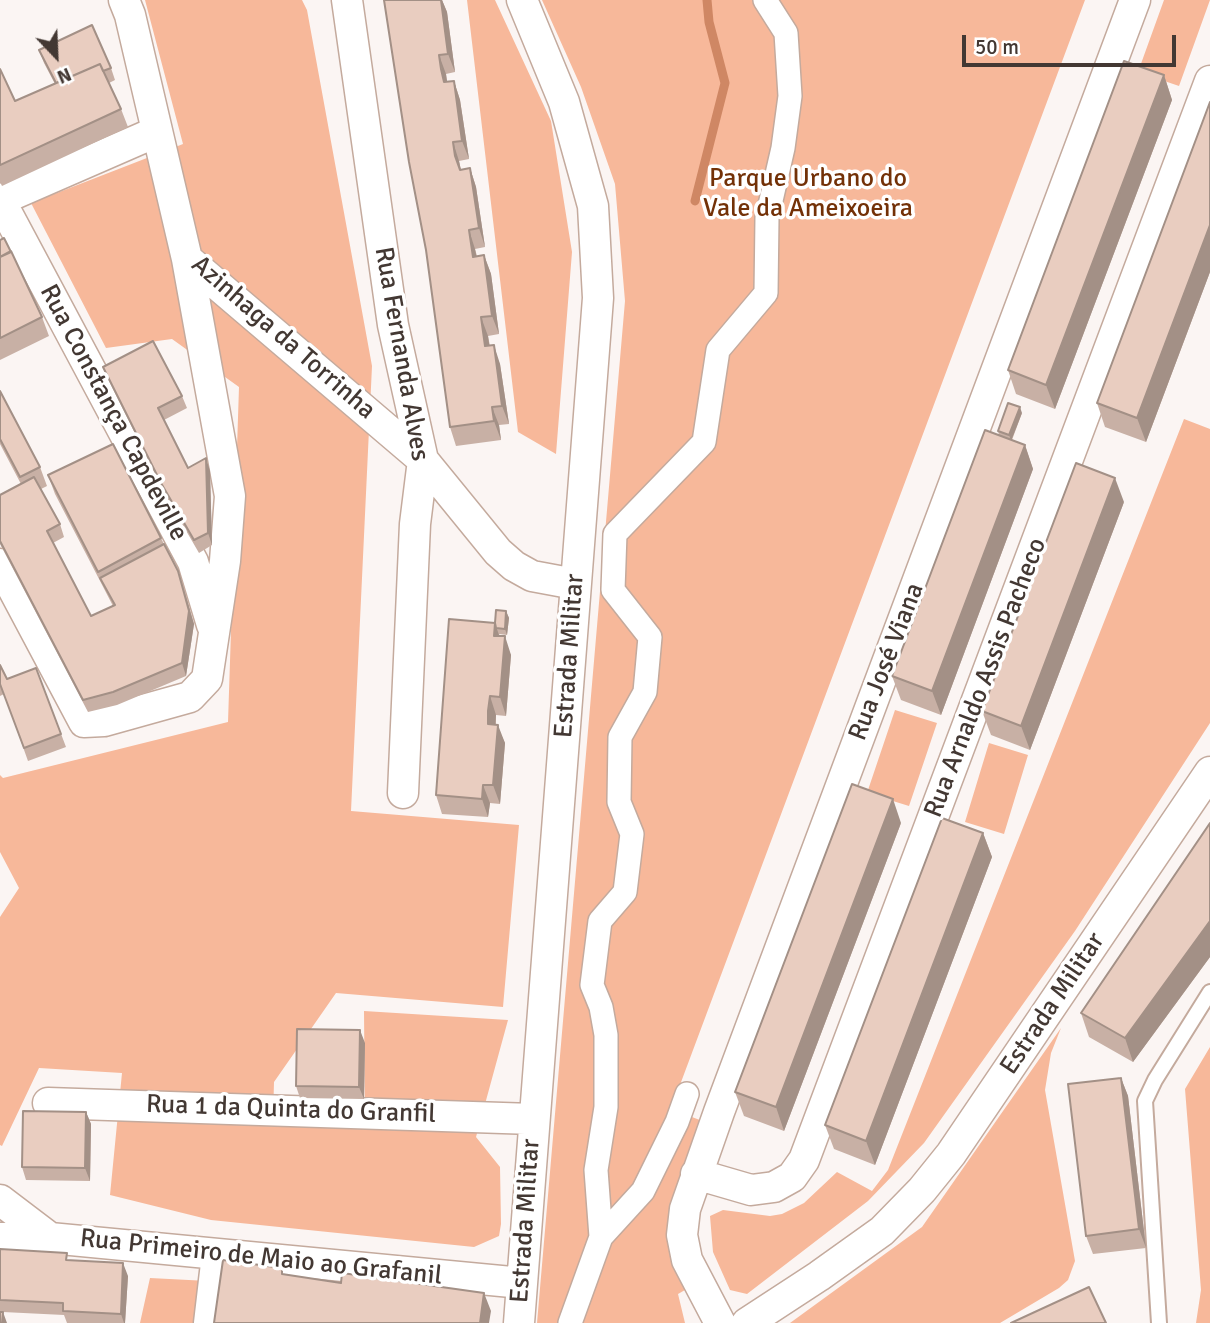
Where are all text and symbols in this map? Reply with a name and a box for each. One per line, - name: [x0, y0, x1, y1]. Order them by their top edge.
- north arrow: [21, 21, 91, 91]
- scale bar: [965, 21, 1178, 65]
- text: 50 m: [975, 34, 1019, 60]
- text: N: [53, 62, 75, 89]
- park label: Parque Urbano do Vale da Ameixoeira: [703, 163, 913, 224]
- street label: Rua Fernanda Alves: [367, 245, 435, 463]
- street label: Azinhaga da Torrinha: [185, 250, 381, 426]
- street label: Rua Constança Capdeville: [32, 280, 194, 546]
- street label: Rua Arnaldo Assis Pacheco: [918, 534, 1054, 822]
- street label: Estrada Militar: [549, 573, 591, 739]
- street label: Rua José Viana: [843, 579, 931, 745]
- street label: Estrada Militar: [994, 927, 1112, 1081]
- street label: Rua 1 da Quinta do Granfil: [145, 1089, 437, 1131]
- street label: Estrada Militar: [505, 1138, 547, 1304]
- street label: Rua Primeiro de Maio ao Grafanil: [78, 1223, 444, 1293]

